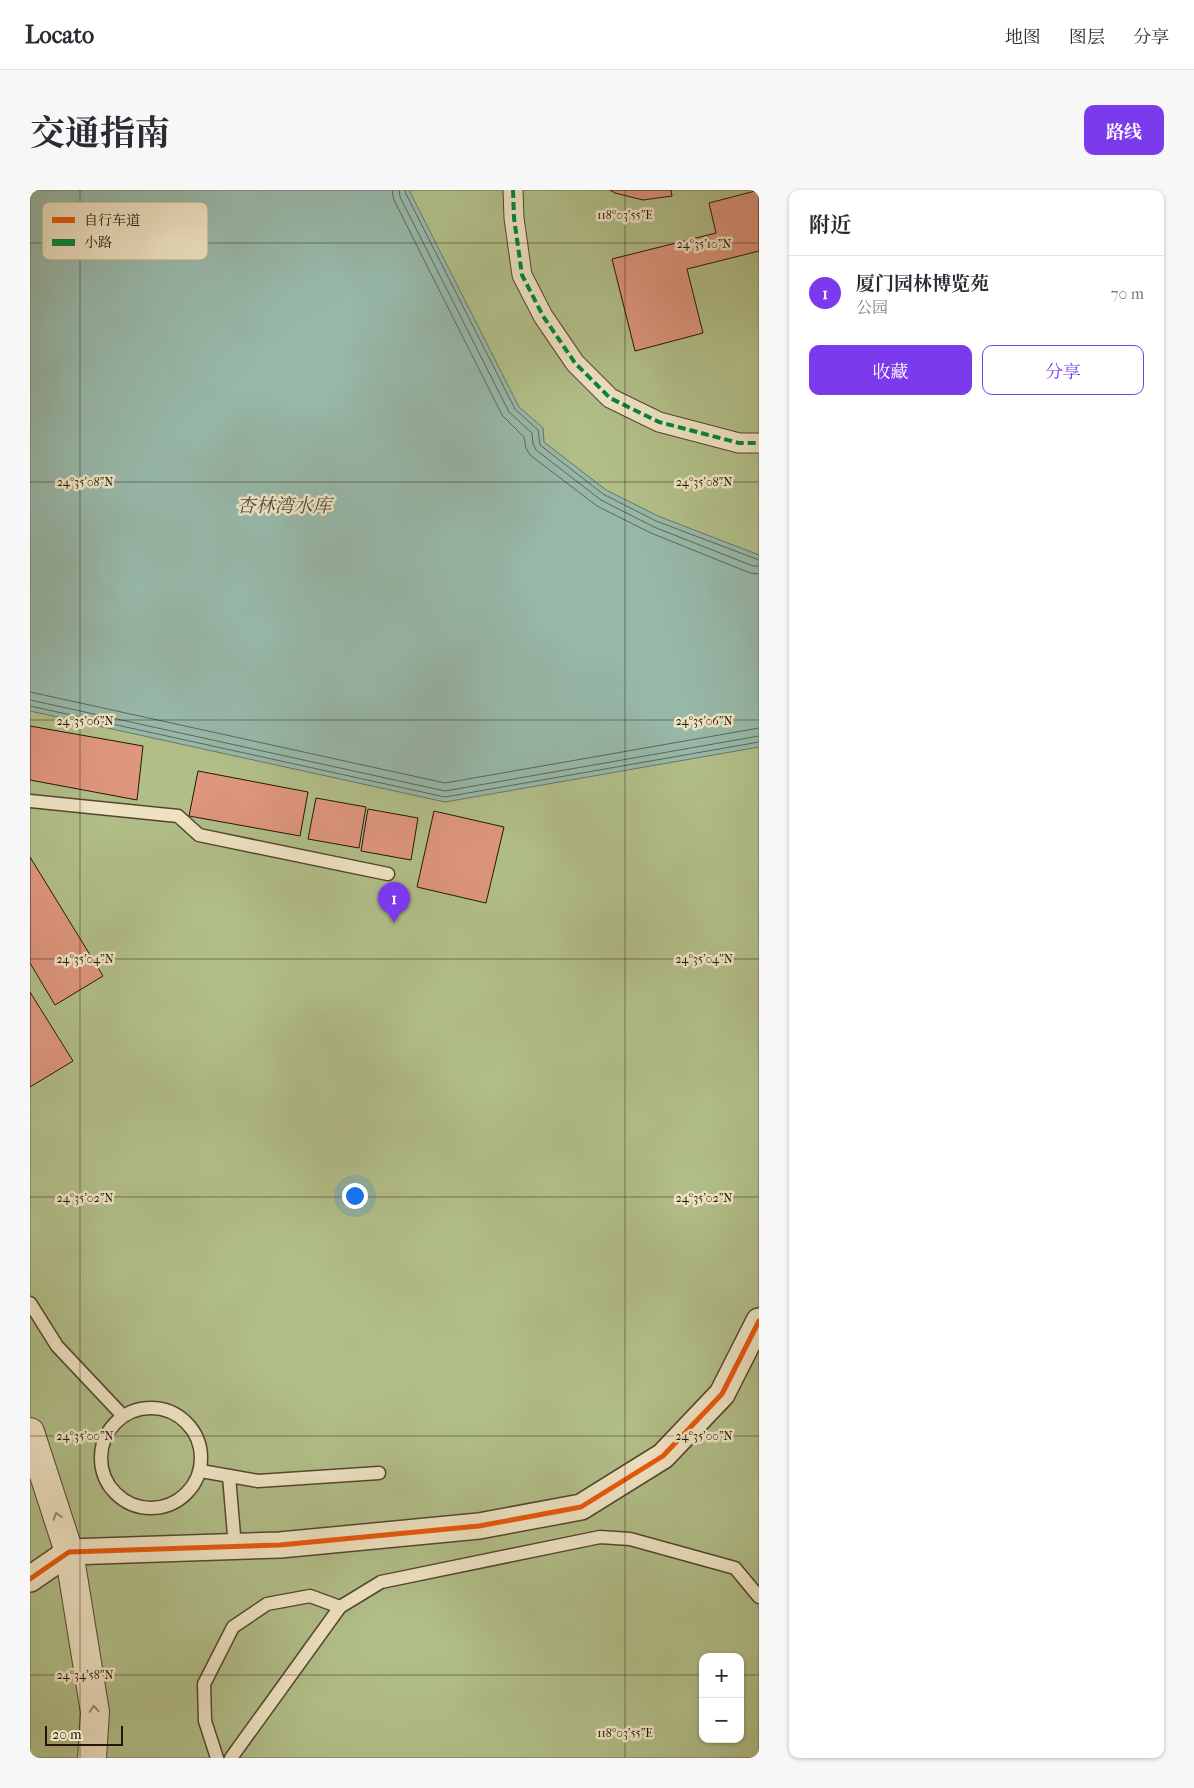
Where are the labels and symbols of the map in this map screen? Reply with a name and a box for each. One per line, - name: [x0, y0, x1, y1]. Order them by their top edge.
- legend: [42, 202, 208, 260]
- text: 118°03'55"E: [597, 208, 653, 222]
- text: 自行车道: [84, 212, 140, 229]
- text: 小路: [84, 234, 112, 251]
- text: 24°35'10"N: [677, 237, 731, 251]
- text: 24°35'08"N: [57, 475, 113, 489]
- text: 24°35'08"N: [676, 475, 732, 489]
- water label: 杏林湾水库: [236, 495, 334, 517]
- text: 24°35'06"N: [56, 714, 114, 728]
- text: 24°35'06"N: [675, 714, 733, 728]
- pin: 1: [378, 882, 410, 923]
- text: 24°35'04"N: [56, 952, 114, 966]
- text: 24°35'04"N: [675, 952, 733, 966]
- your location: [342, 1183, 368, 1209]
- text: 24°35'02"N: [57, 1191, 113, 1205]
- text: 24°35'02"N: [676, 1191, 732, 1205]
- text: 24°35'00"N: [56, 1429, 114, 1443]
- text: 24°35'00"N: [675, 1429, 733, 1443]
- one-way arrow: [53, 1512, 63, 1521]
- text: 24°34'58"N: [56, 1668, 114, 1682]
- one-way arrow: [89, 1705, 100, 1713]
- scale bar: [45, 1723, 122, 1746]
- text: 118°03'55"E: [597, 1726, 653, 1740]

